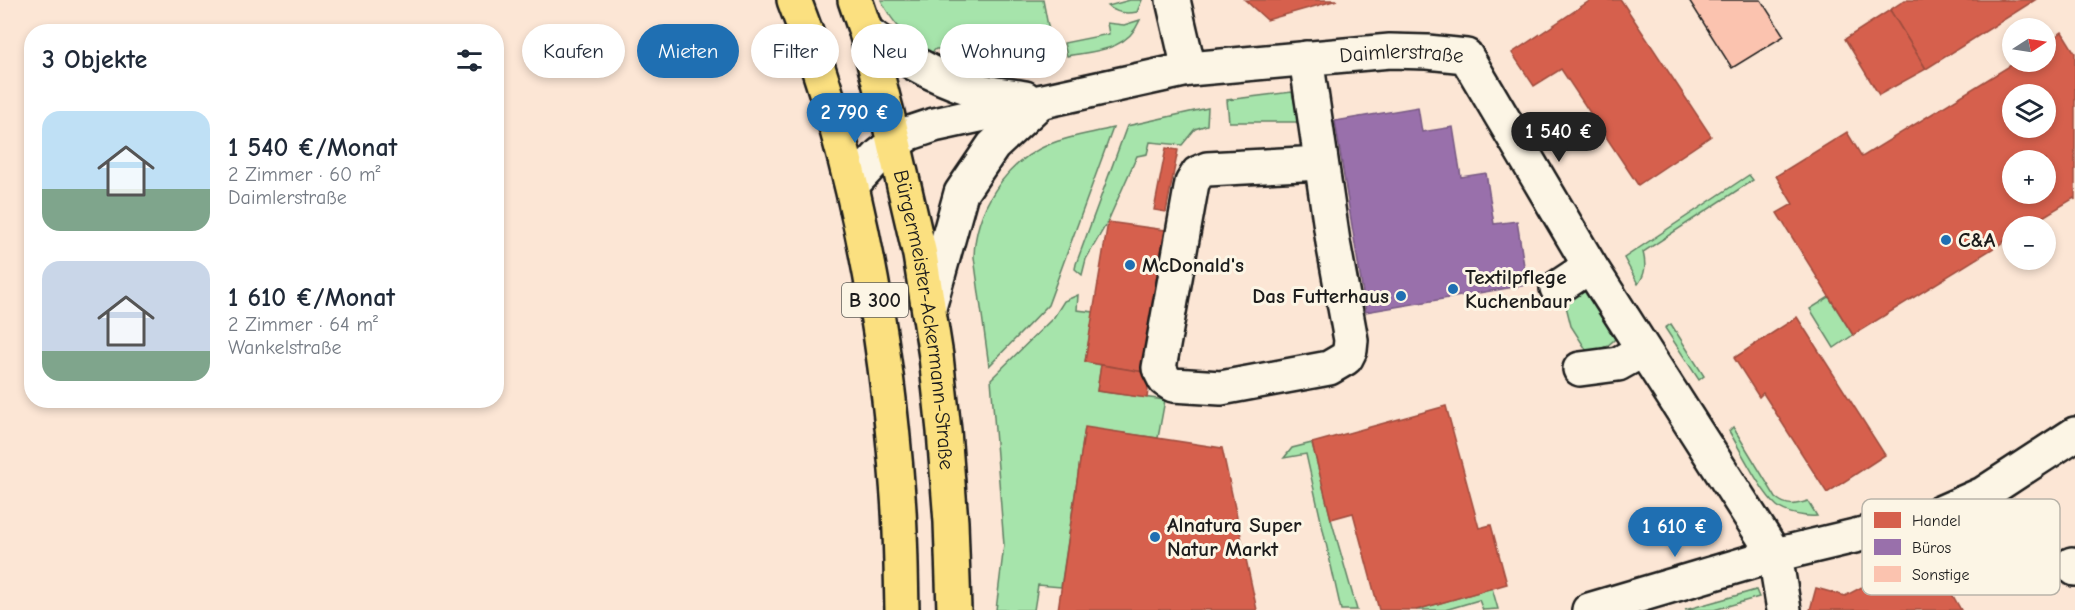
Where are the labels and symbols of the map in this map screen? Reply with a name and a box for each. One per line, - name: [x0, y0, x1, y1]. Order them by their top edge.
- north arrow: [2002, 18, 2056, 72]
- street label: Daimlerstraße: [1338, 39, 1465, 68]
- pin: 2 790 €: [800, 93, 910, 144]
- pin: 1 540 €: [1504, 112, 1614, 163]
- street label: Bürgermeister-Ackermann-Straße: [889, 167, 959, 471]
- place label: C&A: [1958, 228, 1996, 252]
- marker: C&A: [1939, 233, 1953, 247]
- place label: McDonald's: [1142, 253, 1244, 277]
- marker: McDonald's: [1123, 258, 1137, 272]
- place label: Textilpflege Kuchenbaur: [1465, 265, 1572, 313]
- marker: Textilpflege Kuchenbaur: [1446, 282, 1460, 296]
- road number: B 300: [842, 283, 908, 317]
- place label: Das Futterhaus: [1252, 284, 1389, 308]
- marker: Das Futterhaus: [1394, 289, 1408, 303]
- legend: [1862, 499, 2060, 595]
- pin: 1 610 €: [1620, 507, 1730, 558]
- text: Handel: [1912, 512, 1961, 530]
- place label: Alnatura Super Natur Markt: [1167, 513, 1302, 561]
- marker: Alnatura Super Natur Markt: [1148, 530, 1162, 544]
- text: Büros: [1912, 539, 1952, 557]
- text: Sonstige: [1912, 566, 1970, 584]

